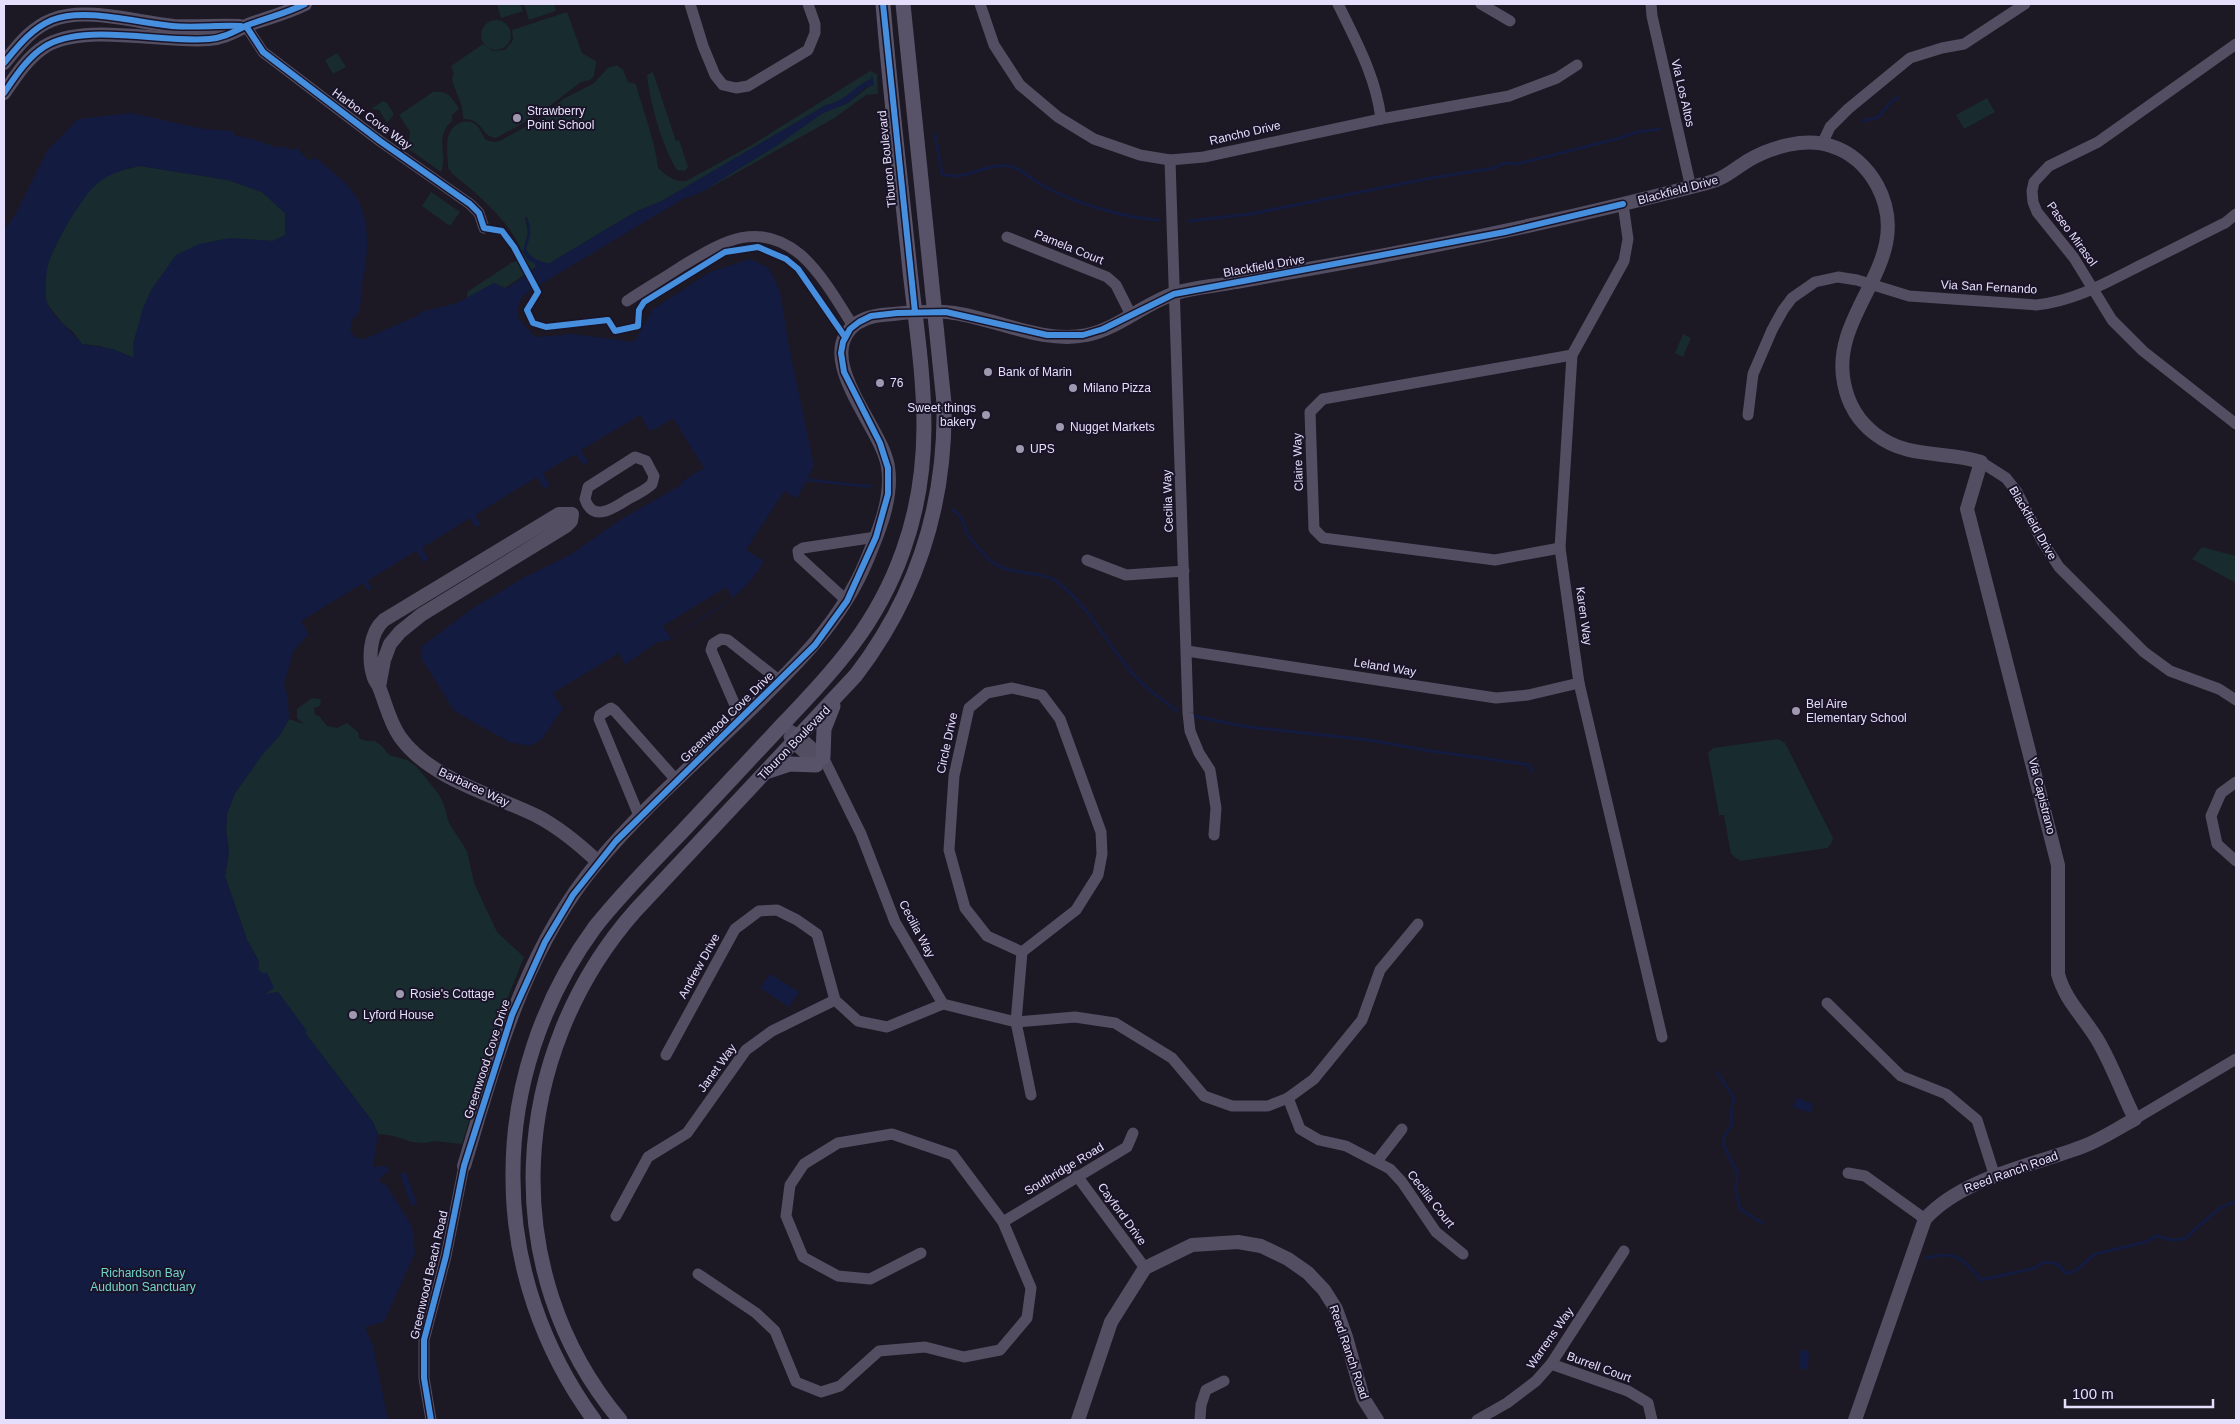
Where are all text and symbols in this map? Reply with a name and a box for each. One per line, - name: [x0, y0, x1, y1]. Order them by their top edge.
- street label: Via Los Altos: [1668, 58, 1698, 128]
- street label: Harbor Cove Way: [329, 85, 415, 153]
- place label: Strawberry Point School: [527, 104, 594, 132]
- street label: Tiburon Boulevard: [875, 110, 899, 208]
- marker: Strawberry Point School: [511, 112, 523, 124]
- street label: Rancho Drive: [1208, 118, 1282, 148]
- street label: Blackfield Drive: [1636, 172, 1720, 207]
- street label: Paseo Mirasol: [2044, 199, 2100, 269]
- street label: Pamela Court: [1032, 227, 1106, 267]
- street label: Blackfield Drive: [1222, 252, 1306, 280]
- street label: Via San Fernando: [1940, 277, 2038, 297]
- place label: Bank of Marin: [998, 365, 1072, 379]
- marker: Bank of Marin: [982, 366, 994, 378]
- place label: 76: [890, 376, 904, 390]
- marker: 76: [874, 377, 886, 389]
- place label: Milano Pizza: [1083, 381, 1151, 395]
- marker: Milano Pizza: [1067, 382, 1079, 394]
- place label: Sweet things bakery: [907, 401, 976, 429]
- marker: Sweet things bakery: [980, 409, 992, 421]
- place label: Nugget Markets: [1070, 420, 1155, 434]
- marker: Nugget Markets: [1054, 421, 1066, 433]
- street label: Claire Way: [1290, 433, 1306, 491]
- place label: UPS: [1030, 442, 1055, 456]
- marker: UPS: [1014, 443, 1026, 455]
- street label: Cecilia Way: [1160, 469, 1176, 533]
- street label: Blackfield Drive: [2006, 484, 2060, 563]
- street label: Karen Way: [1573, 586, 1595, 646]
- street label: Leland Way: [1353, 655, 1417, 679]
- street label: Greenwood Cove Drive: [677, 668, 777, 765]
- place label: Bel Aire Elementary School: [1806, 697, 1907, 725]
- street label: Tiburon Boulevard: [755, 703, 833, 783]
- marker: Bel Aire Elementary School: [1790, 705, 1802, 717]
- street label: Circle Drive: [934, 711, 960, 775]
- street label: Via Capistrano: [2026, 756, 2058, 836]
- street label: Barbaree Way: [436, 765, 512, 809]
- street label: Cecilia Way: [896, 898, 938, 960]
- street label: Andrew Drive: [675, 931, 723, 1001]
- place label: Rosie's Cottage: [410, 987, 495, 1001]
- marker: Rosie's Cottage: [394, 988, 406, 1000]
- street label: Greenwood Cove Drive: [461, 997, 513, 1120]
- place label: Lyford House: [363, 1008, 434, 1022]
- marker: Lyford House: [347, 1009, 359, 1021]
- street label: Janet Way: [695, 1041, 739, 1095]
- street label: Southridge Road: [1022, 1140, 1106, 1198]
- street label: Reed Ranch Road: [1962, 1149, 2060, 1195]
- street label: Cecilia Court: [1404, 1168, 1458, 1231]
- street label: Cayford Drive: [1095, 1180, 1149, 1248]
- street label: Greenwood Beach Road: [407, 1209, 451, 1341]
- park label: Richardson Bay Audubon Sanctuary: [90, 1266, 196, 1294]
- street label: Reed Ranch Road: [1326, 1303, 1372, 1401]
- street label: Warrens Way: [1524, 1305, 1576, 1371]
- street label: Burrell Court: [1565, 1349, 1634, 1385]
- scale bar: [2065, 1376, 2212, 1408]
- text: 100 m: [2072, 1385, 2114, 1402]

